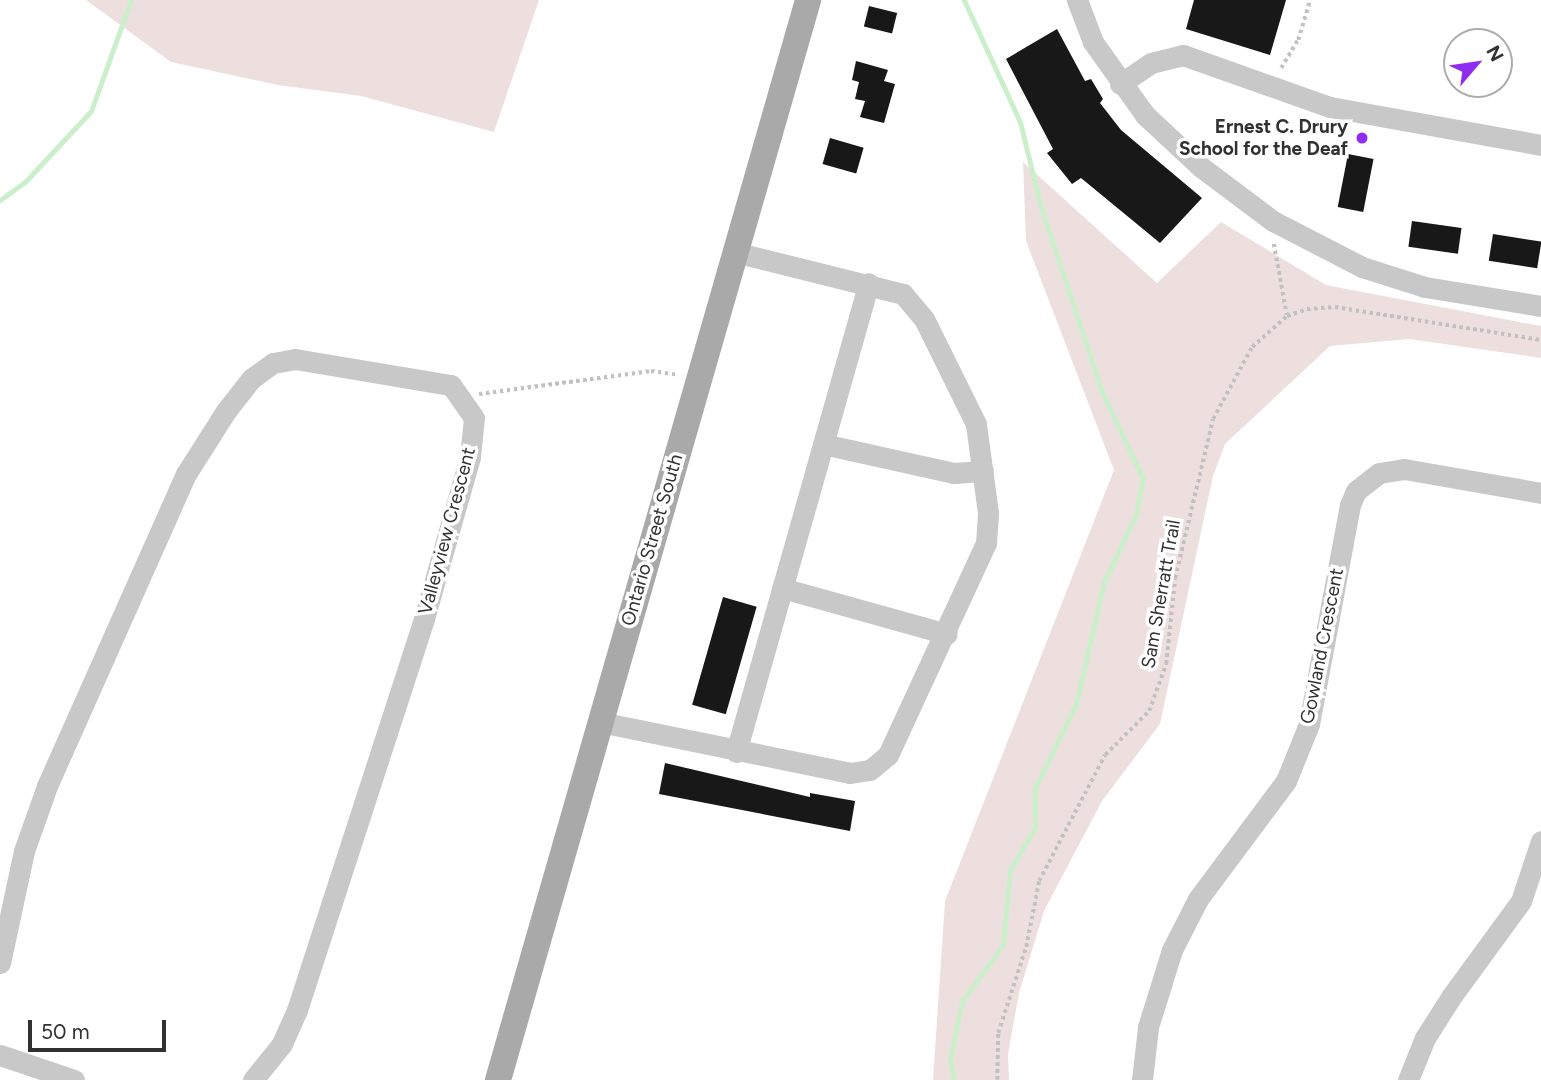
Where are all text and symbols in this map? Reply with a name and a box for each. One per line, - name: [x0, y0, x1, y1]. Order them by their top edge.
- north arrow: [1443, 28, 1513, 98]
- text: N: [1481, 42, 1509, 66]
- place label: Ernest C. Drury School for the Deaf: [1179, 116, 1348, 160]
- marker: Ernest C. Drury School for the Deaf: [1354, 130, 1370, 146]
- street label: Valleyview Crescent: [414, 445, 480, 617]
- street label: Ontario Street South: [617, 451, 687, 629]
- street label: Sam Sherratt Trail: [1137, 518, 1185, 670]
- street label: Gowland Crescent: [1296, 566, 1348, 726]
- scale bar: [32, 1006, 170, 1050]
- text: 50 m: [41, 1019, 90, 1044]

